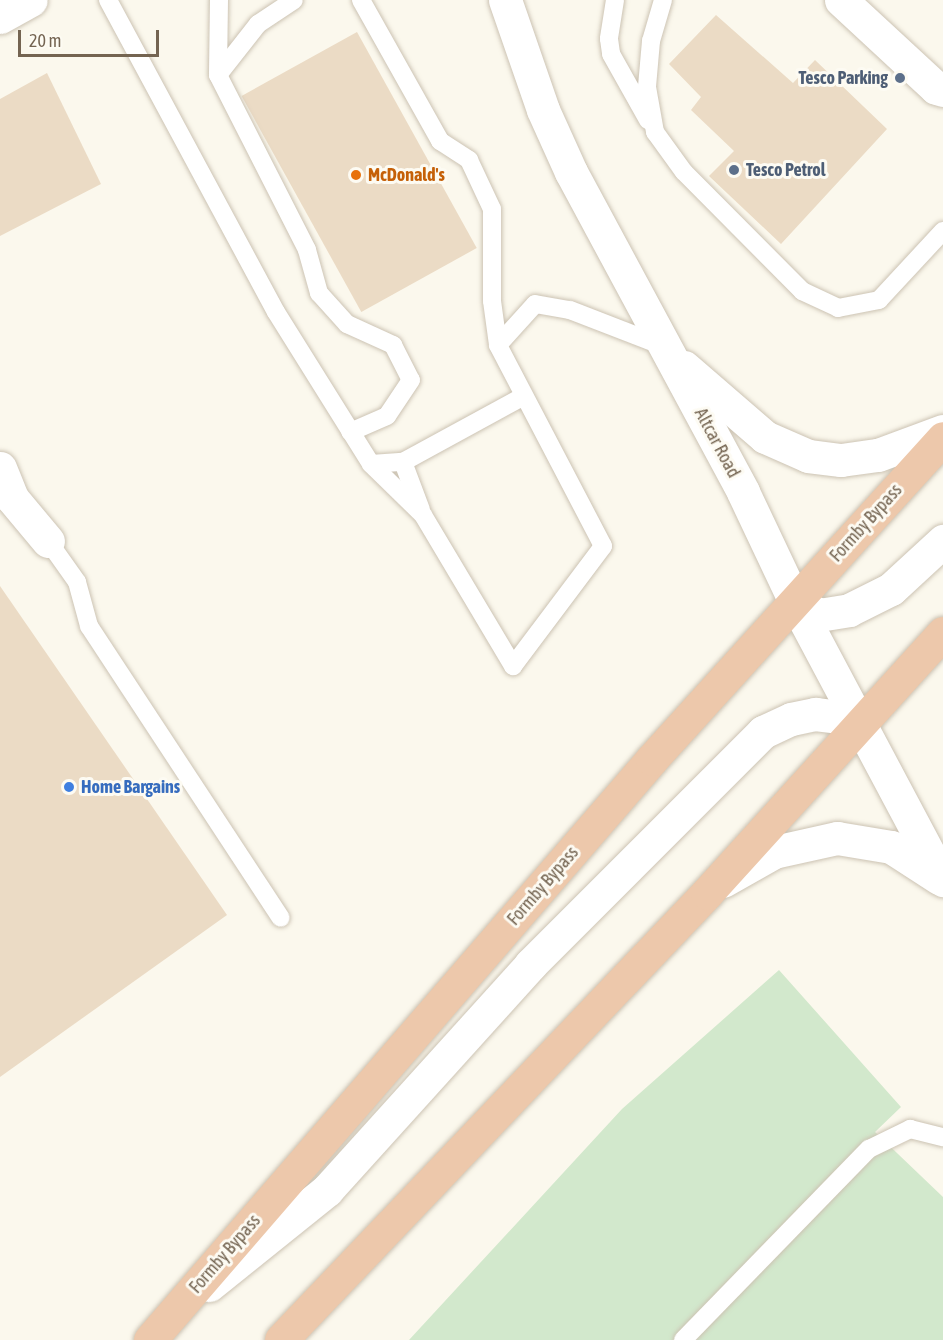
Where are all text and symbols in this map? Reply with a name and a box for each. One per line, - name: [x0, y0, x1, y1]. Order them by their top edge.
- scale bar: [21, 18, 162, 56]
- text: 20 m: [29, 30, 61, 51]
- place label: Tesco Parking: [798, 67, 888, 89]
- marker: Tesco Parking: [893, 71, 907, 85]
- place label: Tesco Petrol: [746, 159, 825, 181]
- marker: Tesco Petrol: [727, 163, 741, 177]
- place label: McDonald's: [368, 164, 445, 186]
- marker: McDonald's: [349, 168, 363, 182]
- street label: Altcar Road: [690, 404, 744, 482]
- street label: Formby Bypass: [825, 480, 907, 566]
- place label: Home Bargains: [81, 776, 180, 798]
- marker: Home Bargains: [62, 780, 76, 794]
- street label: Formby Bypass: [503, 842, 583, 930]
- street label: Formby Bypass: [185, 1210, 265, 1298]

